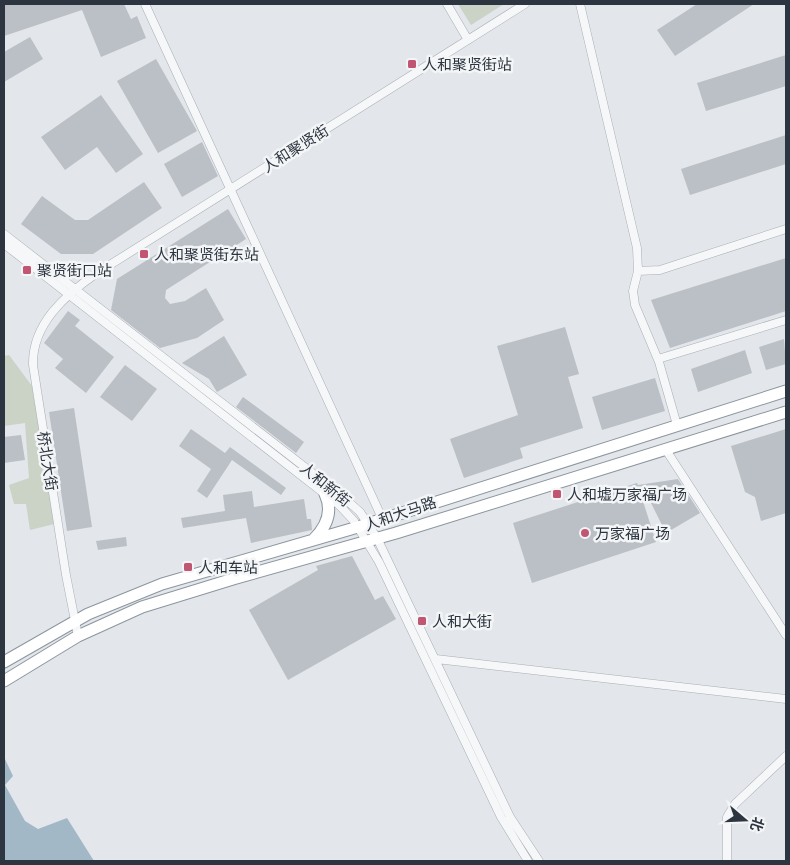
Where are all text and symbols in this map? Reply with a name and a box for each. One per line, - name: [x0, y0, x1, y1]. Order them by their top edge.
- place label: 人和聚贤街站: [422, 55, 512, 73]
- marker: 人和聚贤街站: [406, 58, 418, 70]
- street label: 人和聚贤街: [258, 120, 332, 176]
- place label: 人和聚贤街东站: [154, 245, 259, 263]
- marker: 人和聚贤街东站: [138, 248, 150, 260]
- place label: 聚贤街口站: [37, 261, 112, 279]
- marker: 聚贤街口站: [21, 264, 33, 276]
- street label: 桥北大街: [34, 430, 62, 492]
- street label: 人和新街: [297, 458, 355, 510]
- place label: 人和墟万家福广场: [567, 485, 687, 503]
- marker: 人和墟万家福广场: [551, 488, 563, 500]
- street label: 人和大马路: [362, 492, 438, 534]
- place label: 万家福广场: [595, 524, 670, 542]
- marker: 万家福广场: [579, 527, 591, 539]
- place label: 人和车站: [198, 558, 258, 576]
- marker: 人和车站: [182, 561, 194, 573]
- place label: 人和大街: [432, 612, 492, 630]
- marker: 人和大街: [416, 615, 428, 627]
- north arrow: [720, 795, 770, 845]
- text: 北: [747, 815, 768, 834]

